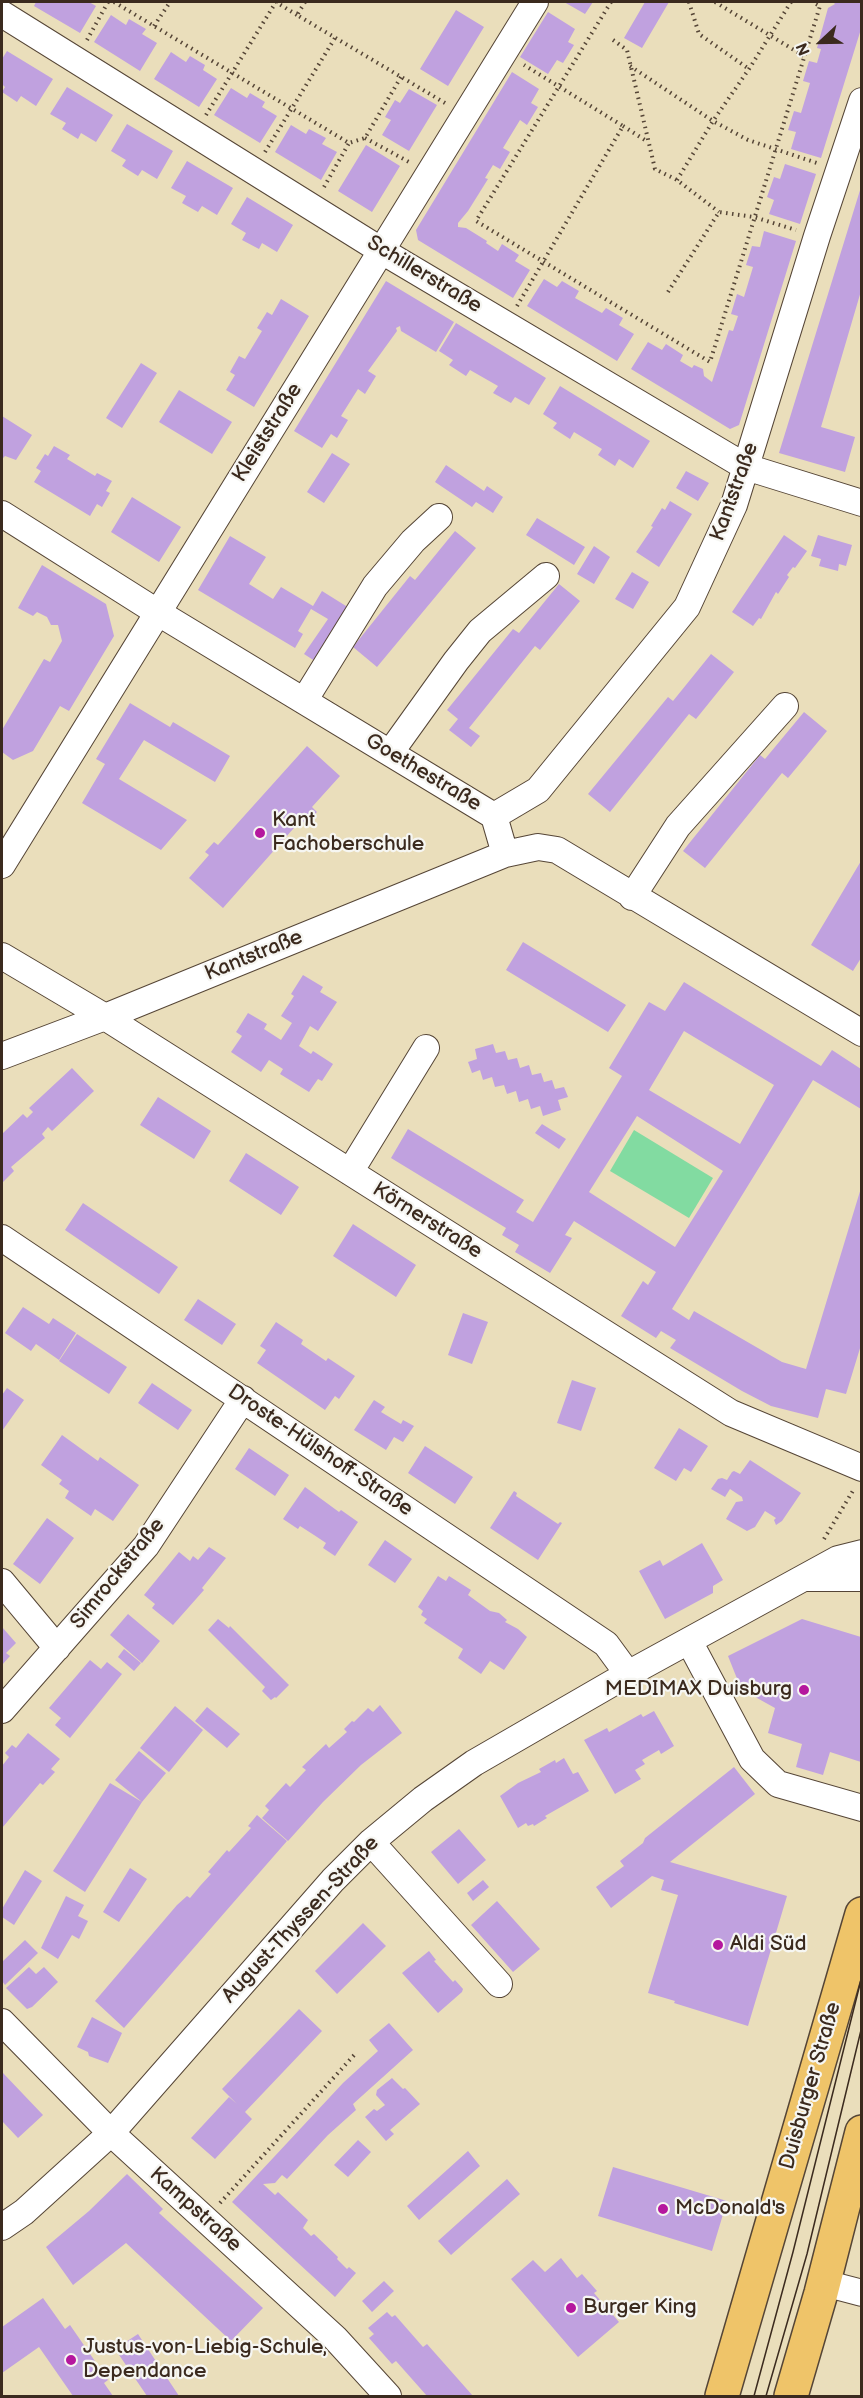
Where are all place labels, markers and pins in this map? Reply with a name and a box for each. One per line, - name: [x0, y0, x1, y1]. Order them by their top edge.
- place label: Kant Fachoberschule: [272, 808, 424, 858]
- marker: Kant Fachoberschule: [253, 826, 267, 840]
- place label: MEDIMAX Duisburg: [605, 1677, 792, 1703]
- marker: MEDIMAX Duisburg: [797, 1683, 811, 1697]
- place label: Aldi Süd: [730, 1932, 807, 1958]
- marker: Aldi Süd: [711, 1938, 725, 1952]
- place label: McDonald's: [675, 2196, 785, 2222]
- marker: McDonald's: [656, 2202, 670, 2216]
- place label: Burger King: [583, 2295, 697, 2321]
- marker: Burger King: [564, 2301, 578, 2315]
- place label: Justus-von-Liebig-Schule, Dependance: [83, 2335, 327, 2385]
- marker: Justus-von-Liebig-Schule, Dependance: [64, 2353, 78, 2367]

